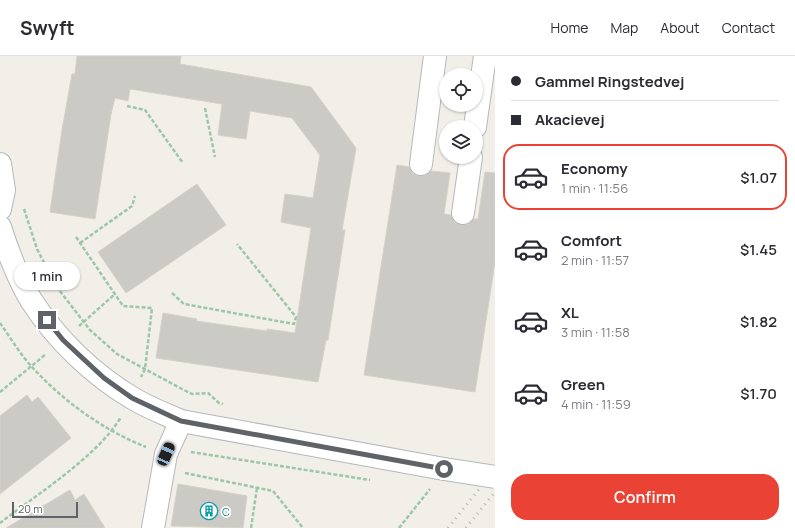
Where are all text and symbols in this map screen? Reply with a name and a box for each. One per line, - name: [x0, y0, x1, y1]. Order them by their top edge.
- text: Swyft: [20, 15, 74, 41]
- text: Home: [551, 18, 588, 37]
- text: Map: [610, 18, 638, 37]
- text: About: [660, 18, 700, 37]
- text: Contact: [722, 18, 775, 37]
- map controls: [439, 68, 483, 164]
- button: locate: [439, 68, 483, 112]
- text: Gammel Ringstedvej: [535, 71, 684, 92]
- text: Akacievej: [535, 109, 604, 130]
- button: layers: [439, 120, 483, 164]
- text: Economy: [561, 158, 628, 179]
- icon: car: [513, 159, 549, 195]
- text: $1.07: [740, 167, 777, 188]
- text: 1 min · 11:56: [561, 179, 628, 197]
- text: Comfort: [561, 230, 622, 251]
- icon: car: [513, 231, 549, 267]
- text: $1.45: [740, 239, 777, 260]
- text: 2 min · 11:57: [561, 251, 629, 269]
- callout: 1 min: [14, 262, 80, 290]
- text: 1 min: [32, 267, 63, 285]
- text: XL: [561, 302, 579, 323]
- icon: car: [513, 303, 549, 339]
- route end: [38, 311, 56, 329]
- text: $1.82: [740, 311, 777, 332]
- text: 3 min · 11:58: [561, 323, 630, 341]
- text: Green: [561, 374, 605, 395]
- icon: car: [513, 375, 549, 411]
- text: $1.70: [740, 383, 777, 404]
- text: 4 min · 11:59: [561, 395, 631, 413]
- car: [156, 441, 176, 467]
- route start: [435, 460, 453, 478]
- button: Confirm: [511, 474, 779, 520]
- scale bar: [12, 500, 78, 519]
- text: 20 m: [18, 501, 43, 516]
- building icon: C: [199, 501, 219, 521]
- place label: C: [222, 504, 230, 519]

